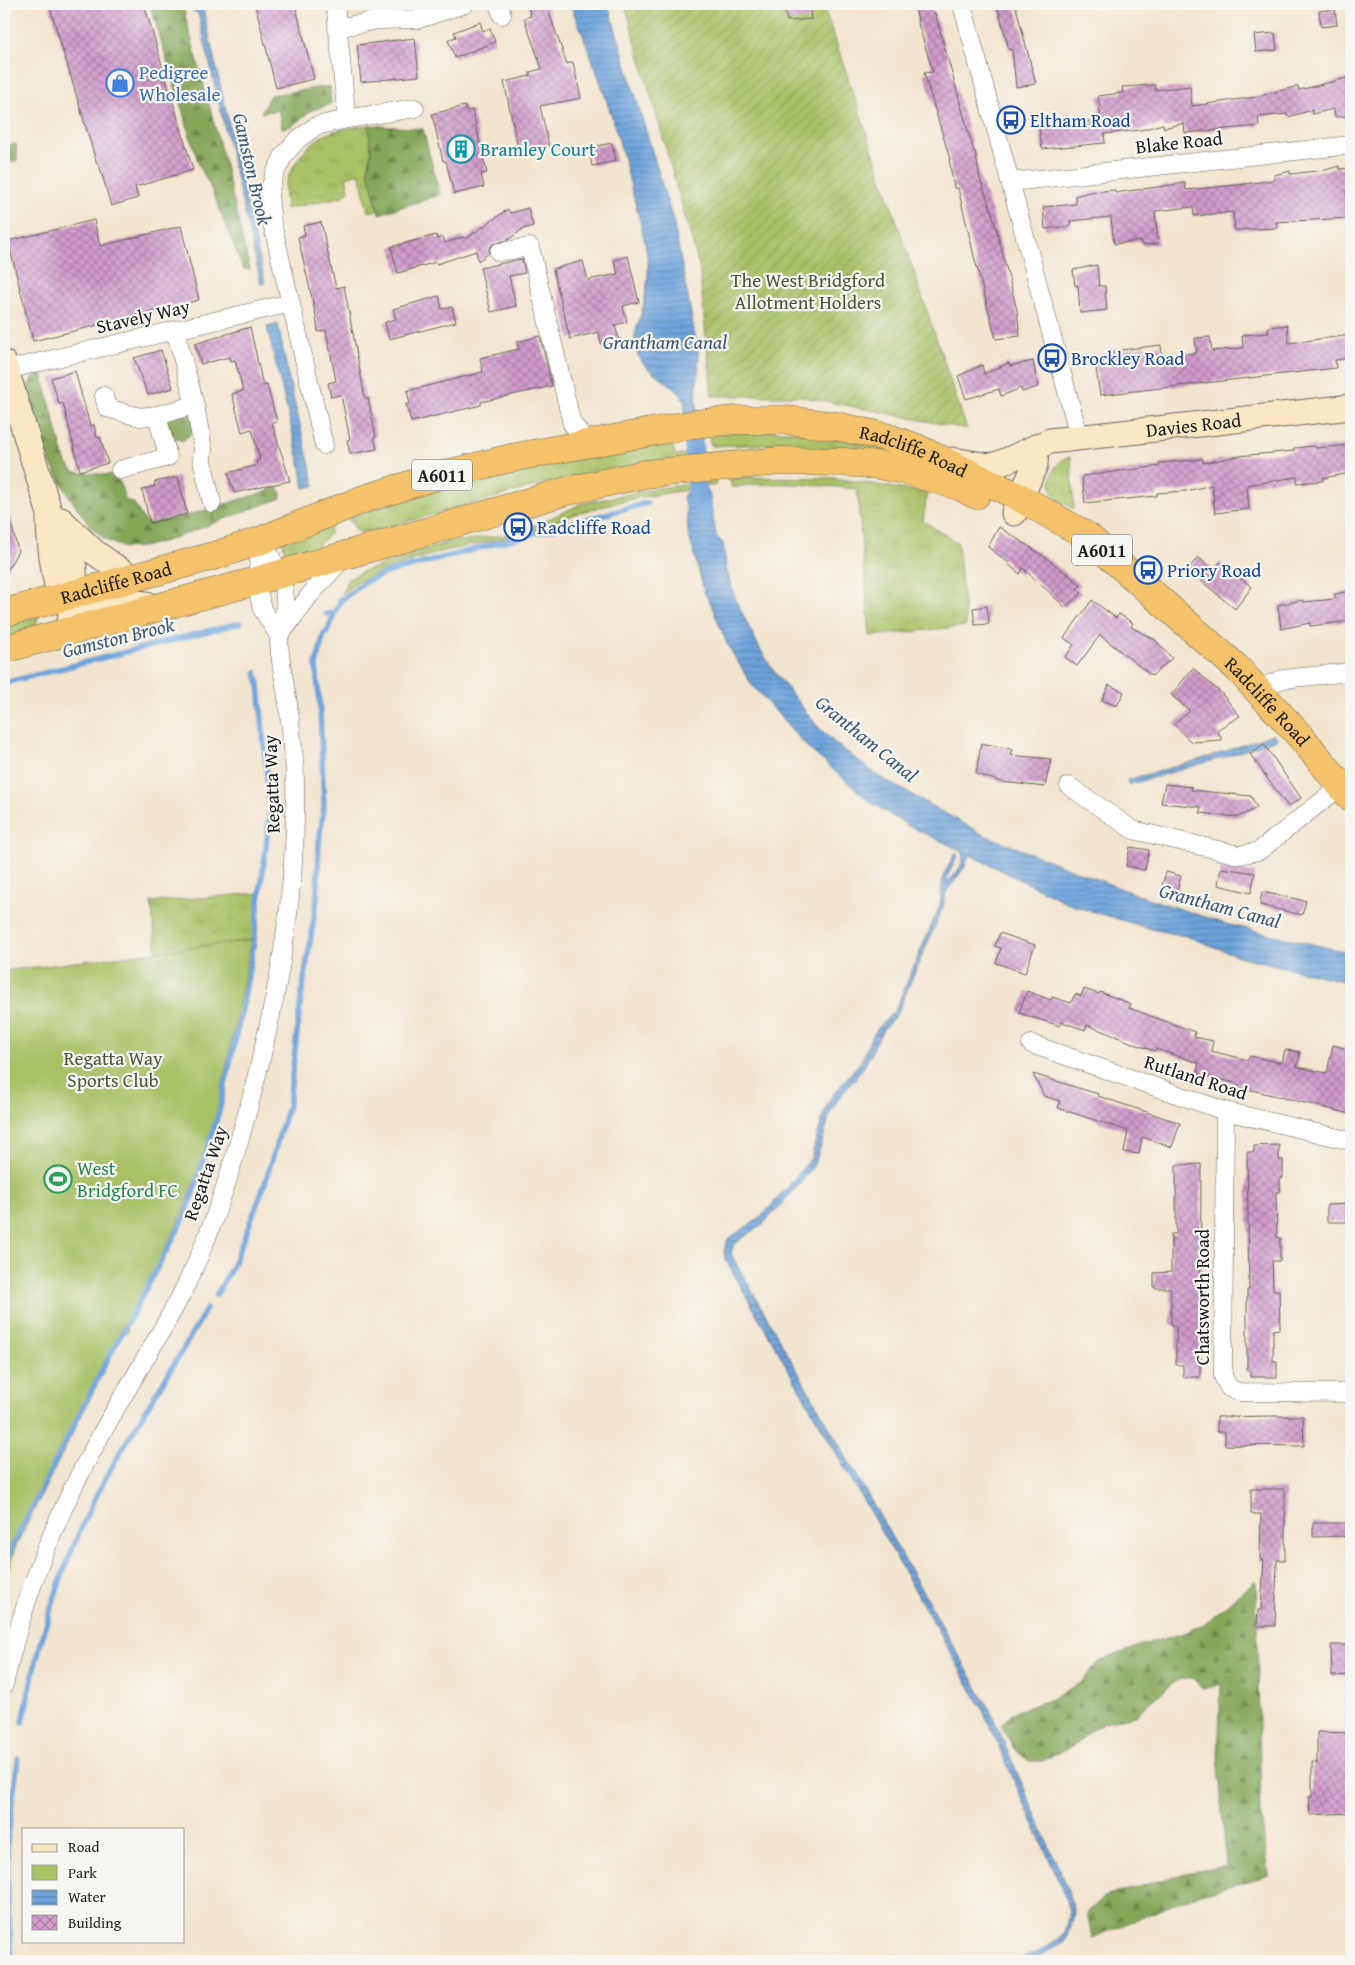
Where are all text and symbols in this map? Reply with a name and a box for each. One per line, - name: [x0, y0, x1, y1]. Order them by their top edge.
- place label: Pedigree Wholesale: [139, 58, 221, 108]
- shop icon: Pedigree Wholesale: [105, 68, 135, 98]
- bus stop icon: Eltham Road: [996, 105, 1026, 135]
- place label: Eltham Road: [1030, 106, 1132, 134]
- water label: Gamston Brook: [226, 110, 280, 229]
- street label: Blake Road: [1134, 123, 1225, 160]
- building icon: Bramley Court: [446, 134, 476, 164]
- place label: Bramley Court: [480, 135, 596, 163]
- park label: The West Bridgford Allotment Holders: [731, 266, 886, 316]
- street label: Stavely Way: [93, 292, 193, 340]
- water label: Grantham Canal: [603, 327, 727, 356]
- bus stop icon: Brockley Road: [1037, 343, 1067, 373]
- place label: Brockley Road: [1071, 344, 1185, 372]
- street label: Davies Road: [1144, 405, 1243, 444]
- street label: Radcliffe Road: [857, 418, 973, 485]
- road number: A6011: [412, 460, 472, 490]
- bus stop icon: Radcliffe Road: [503, 512, 533, 542]
- place label: Radcliffe Road: [537, 513, 652, 541]
- road number: A6011: [1072, 534, 1132, 566]
- street label: Radcliffe Road: [57, 554, 175, 611]
- bus stop icon: Priory Road: [1133, 555, 1163, 585]
- place label: Priory Road: [1167, 556, 1262, 584]
- water label: Gamston Brook: [59, 609, 178, 665]
- street label: Radcliffe Road: [1219, 650, 1317, 753]
- water label: Grantham Canal: [810, 688, 925, 788]
- street label: Regatta Way: [255, 734, 287, 834]
- water label: Grantham Canal: [1156, 875, 1284, 935]
- park label: Regatta Way Sports Club: [64, 1044, 163, 1094]
- street label: Rutland Road: [1141, 1047, 1252, 1107]
- street label: Regatta Way: [176, 1121, 234, 1224]
- place label: West Bridgford FC: [77, 1154, 178, 1204]
- sports icon: West Bridgford FC: [43, 1164, 73, 1194]
- street label: Chatsworth Road: [1188, 1228, 1216, 1365]
- legend: [22, 1828, 185, 1942]
- text: Road: [68, 1836, 99, 1857]
- text: Park: [68, 1862, 97, 1883]
- text: Water: [68, 1886, 106, 1907]
- text: Building: [68, 1912, 122, 1933]

